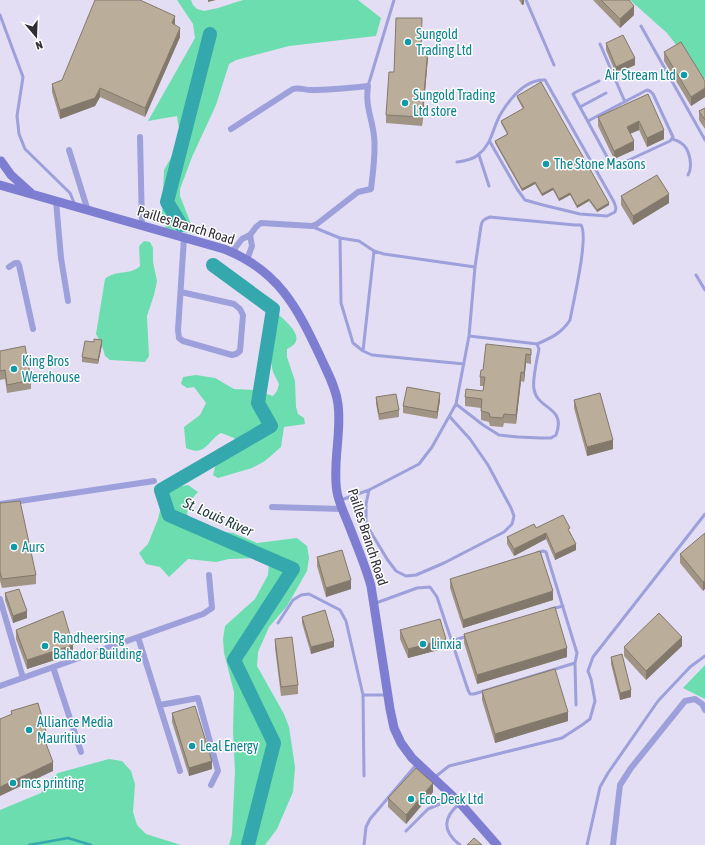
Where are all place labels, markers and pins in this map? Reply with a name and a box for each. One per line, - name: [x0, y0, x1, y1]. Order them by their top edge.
- place label: Sungold Trading Ltd: [416, 26, 472, 58]
- marker: Sungold Trading Ltd: [403, 37, 413, 47]
- place label: Air Stream Ltd: [605, 67, 676, 83]
- marker: Air Stream Ltd: [679, 70, 689, 80]
- place label: Sungold Trading Ltd store: [413, 87, 495, 119]
- marker: Sungold Trading Ltd store: [400, 98, 410, 108]
- place label: The Stone Masons: [554, 156, 646, 172]
- marker: The Stone Masons: [541, 159, 551, 169]
- place label: King Bros Werehouse: [22, 353, 80, 385]
- marker: King Bros Werehouse: [9, 364, 19, 374]
- place label: Aurs: [22, 539, 45, 555]
- marker: Aurs: [9, 542, 19, 552]
- place label: Randheersing Bahador Building: [53, 630, 142, 662]
- place label: Linxia: [431, 636, 462, 652]
- marker: Linxia: [418, 639, 428, 649]
- marker: Randheersing Bahador Building: [40, 641, 50, 651]
- place label: Alliance Media Mauritius: [37, 714, 113, 746]
- marker: Alliance Media Mauritius: [24, 725, 34, 735]
- place label: Leal Energy: [200, 738, 259, 754]
- marker: Leal Energy: [187, 741, 197, 751]
- place label: mcs printing: [21, 775, 84, 791]
- marker: mcs printing: [8, 778, 18, 788]
- place label: Eco-Deck Ltd: [419, 791, 484, 807]
- marker: Eco-Deck Ltd: [406, 794, 416, 804]

